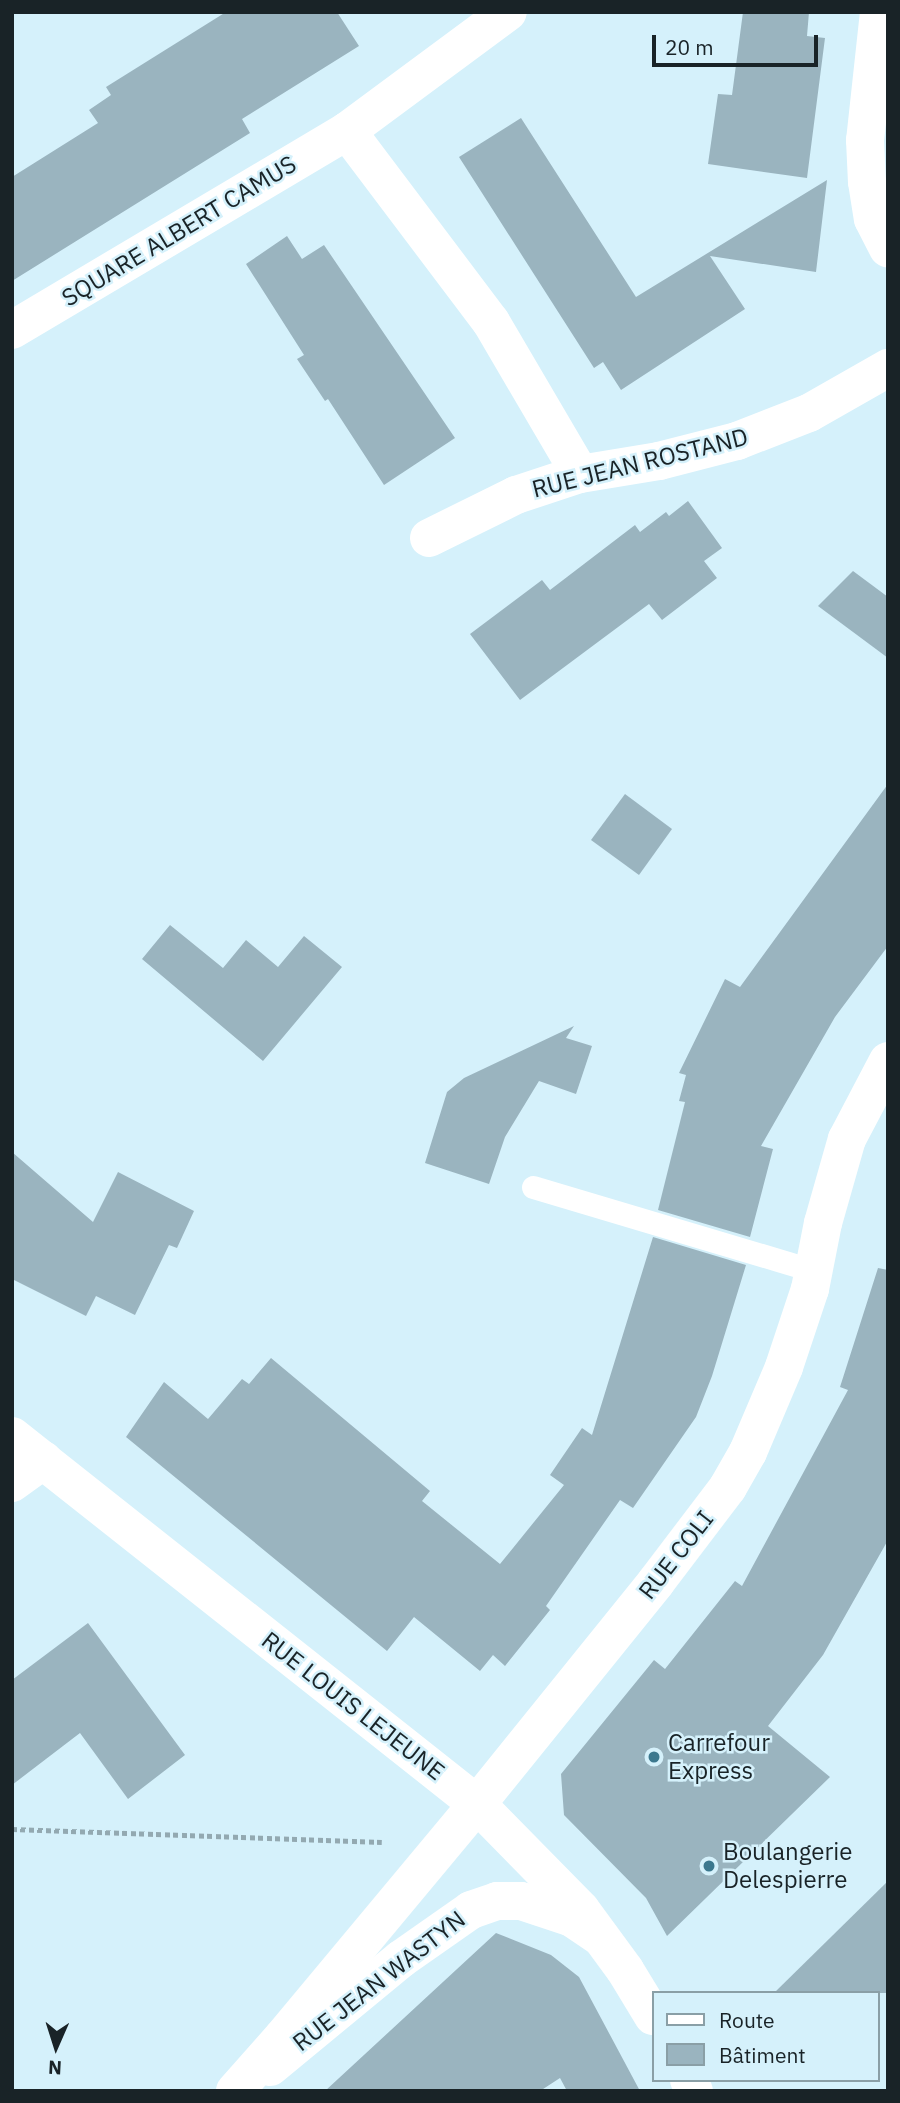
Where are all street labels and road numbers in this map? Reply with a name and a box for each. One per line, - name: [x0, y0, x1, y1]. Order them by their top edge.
- street label: SQUARE ALBERT CAMUS: [56, 150, 302, 312]
- street label: RUE JEAN ROSTAND: [529, 422, 751, 504]
- street label: RUE COLI: [633, 1505, 719, 1605]
- street label: RUE LOUIS LEJEUNE: [256, 1626, 450, 1786]
- street label: RUE JEAN WASTYN: [287, 1905, 471, 2057]

